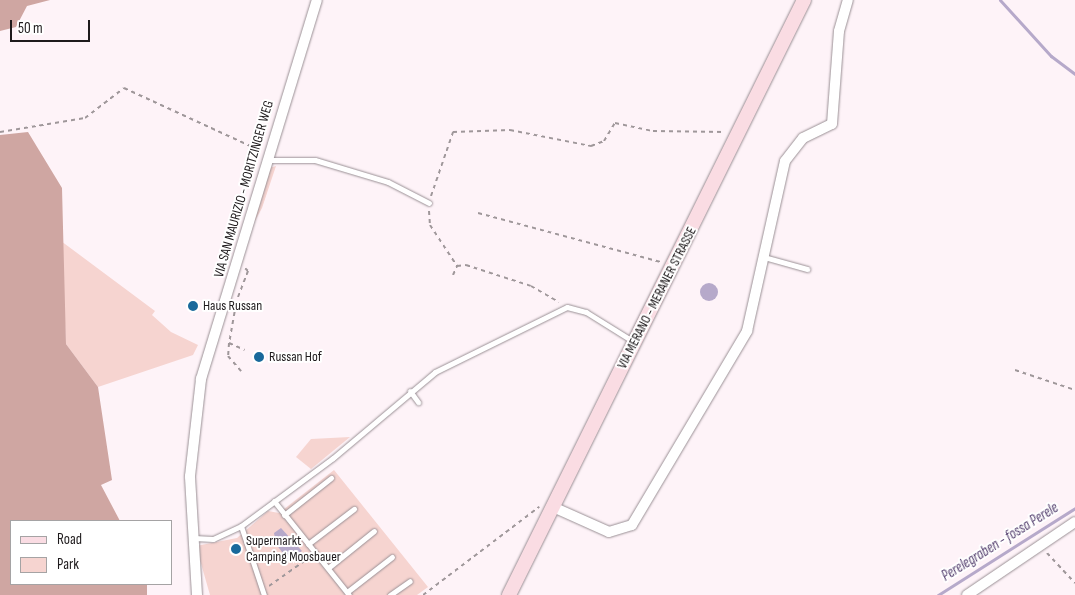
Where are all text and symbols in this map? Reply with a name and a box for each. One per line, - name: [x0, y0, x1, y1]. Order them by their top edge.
- scale bar: [12, 10, 92, 42]
- text: 50 m: [18, 19, 43, 38]
- street label: VIA SAN MAURIZIO - MORITZINGER WEG: [211, 99, 277, 279]
- street label: VIA MERANO - MERANER STRASSE: [614, 224, 700, 372]
- place label: Haus Russan: [203, 298, 262, 314]
- marker: Haus Russan: [187, 300, 199, 312]
- place label: Russan Hof: [269, 349, 322, 365]
- marker: Russan Hof: [253, 351, 265, 363]
- water label: Perelegraben - fossa Perele: [938, 499, 1062, 585]
- legend: [10, 520, 172, 585]
- text: Road: [57, 530, 82, 549]
- place label: Supermarkt Camping Moosbauer: [246, 533, 341, 566]
- marker: Supermarkt Camping Moosbauer: [230, 543, 242, 555]
- text: Park: [57, 555, 79, 574]

